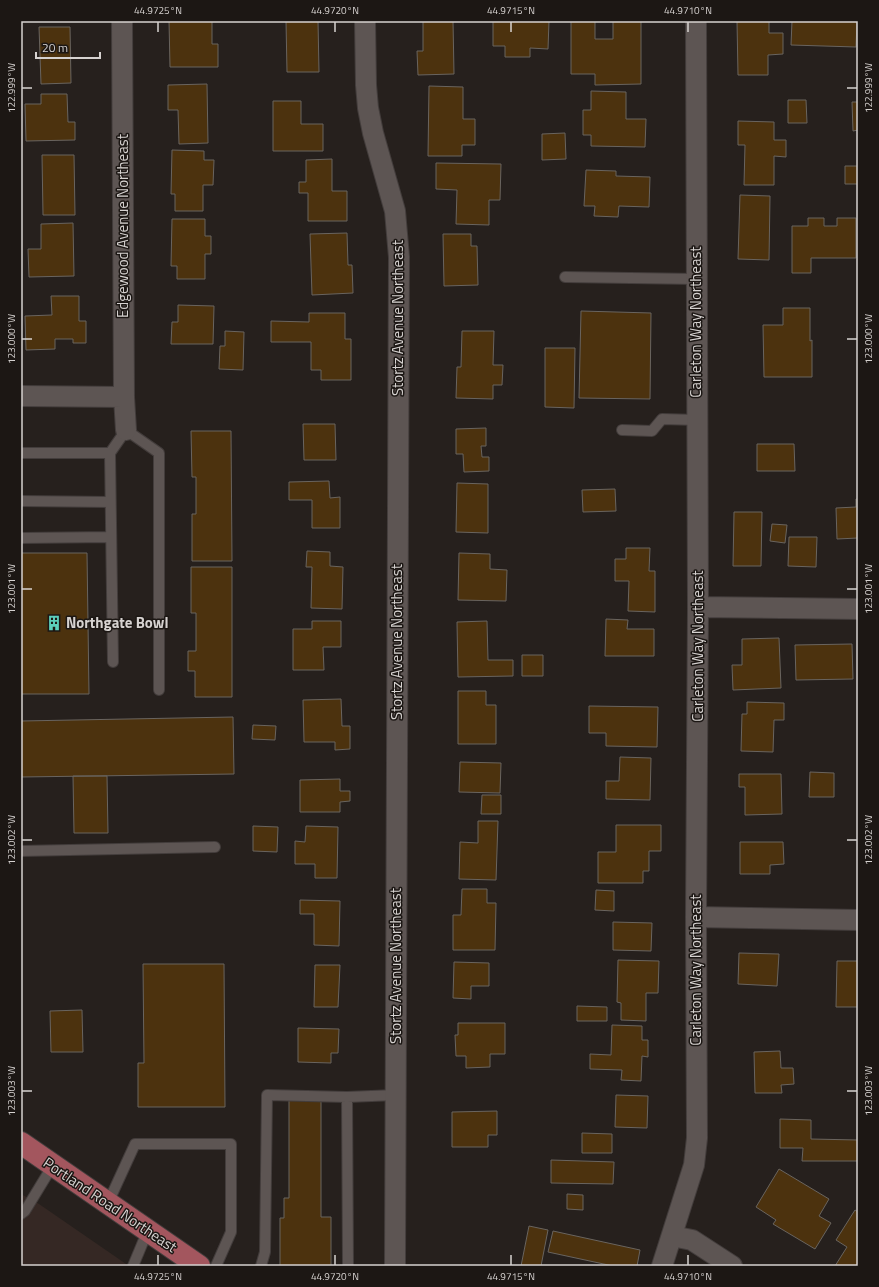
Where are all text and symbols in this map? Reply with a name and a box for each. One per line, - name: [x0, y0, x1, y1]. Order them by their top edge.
- text: 44.9725°N: [134, 3, 182, 18]
- text: 44.9720°N: [311, 3, 359, 18]
- text: 44.9715°N: [487, 3, 535, 18]
- text: 44.9710°N: [664, 3, 712, 18]
- scale bar: [36, 34, 100, 60]
- text: 20 m: [42, 38, 68, 57]
- text: 122.999°W: [4, 63, 19, 113]
- text: 122.999°W: [861, 63, 876, 113]
- street label: Edgewood Avenue Northeast: [111, 133, 134, 318]
- street label: Stortz Avenue Northeast: [386, 239, 409, 396]
- street label: Carleton Way Northeast: [684, 246, 707, 398]
- text: 123.000°W: [4, 314, 19, 364]
- text: 123.000°W: [861, 314, 876, 364]
- street label: Stortz Avenue Northeast: [385, 563, 408, 720]
- text: 123.001°W: [4, 564, 19, 614]
- text: 123.001°W: [861, 564, 876, 614]
- street label: Carleton Way Northeast: [686, 570, 709, 722]
- place label: Northgate Bowl: [66, 611, 168, 634]
- building icon: Northgate Bowl: [45, 614, 63, 632]
- text: 123.002°W: [4, 815, 19, 865]
- text: 123.002°W: [861, 815, 876, 865]
- street label: Stortz Avenue Northeast: [384, 887, 407, 1044]
- street label: Carleton Way Northeast: [684, 894, 707, 1046]
- text: 123.003°W: [4, 1066, 19, 1116]
- text: 123.003°W: [861, 1066, 876, 1116]
- street label: Portland Road Northeast: [39, 1151, 182, 1258]
- text: 44.9725°N: [134, 1269, 182, 1284]
- text: 44.9720°N: [311, 1269, 359, 1284]
- text: 44.9715°N: [487, 1269, 535, 1284]
- text: 44.9710°N: [664, 1269, 712, 1284]

